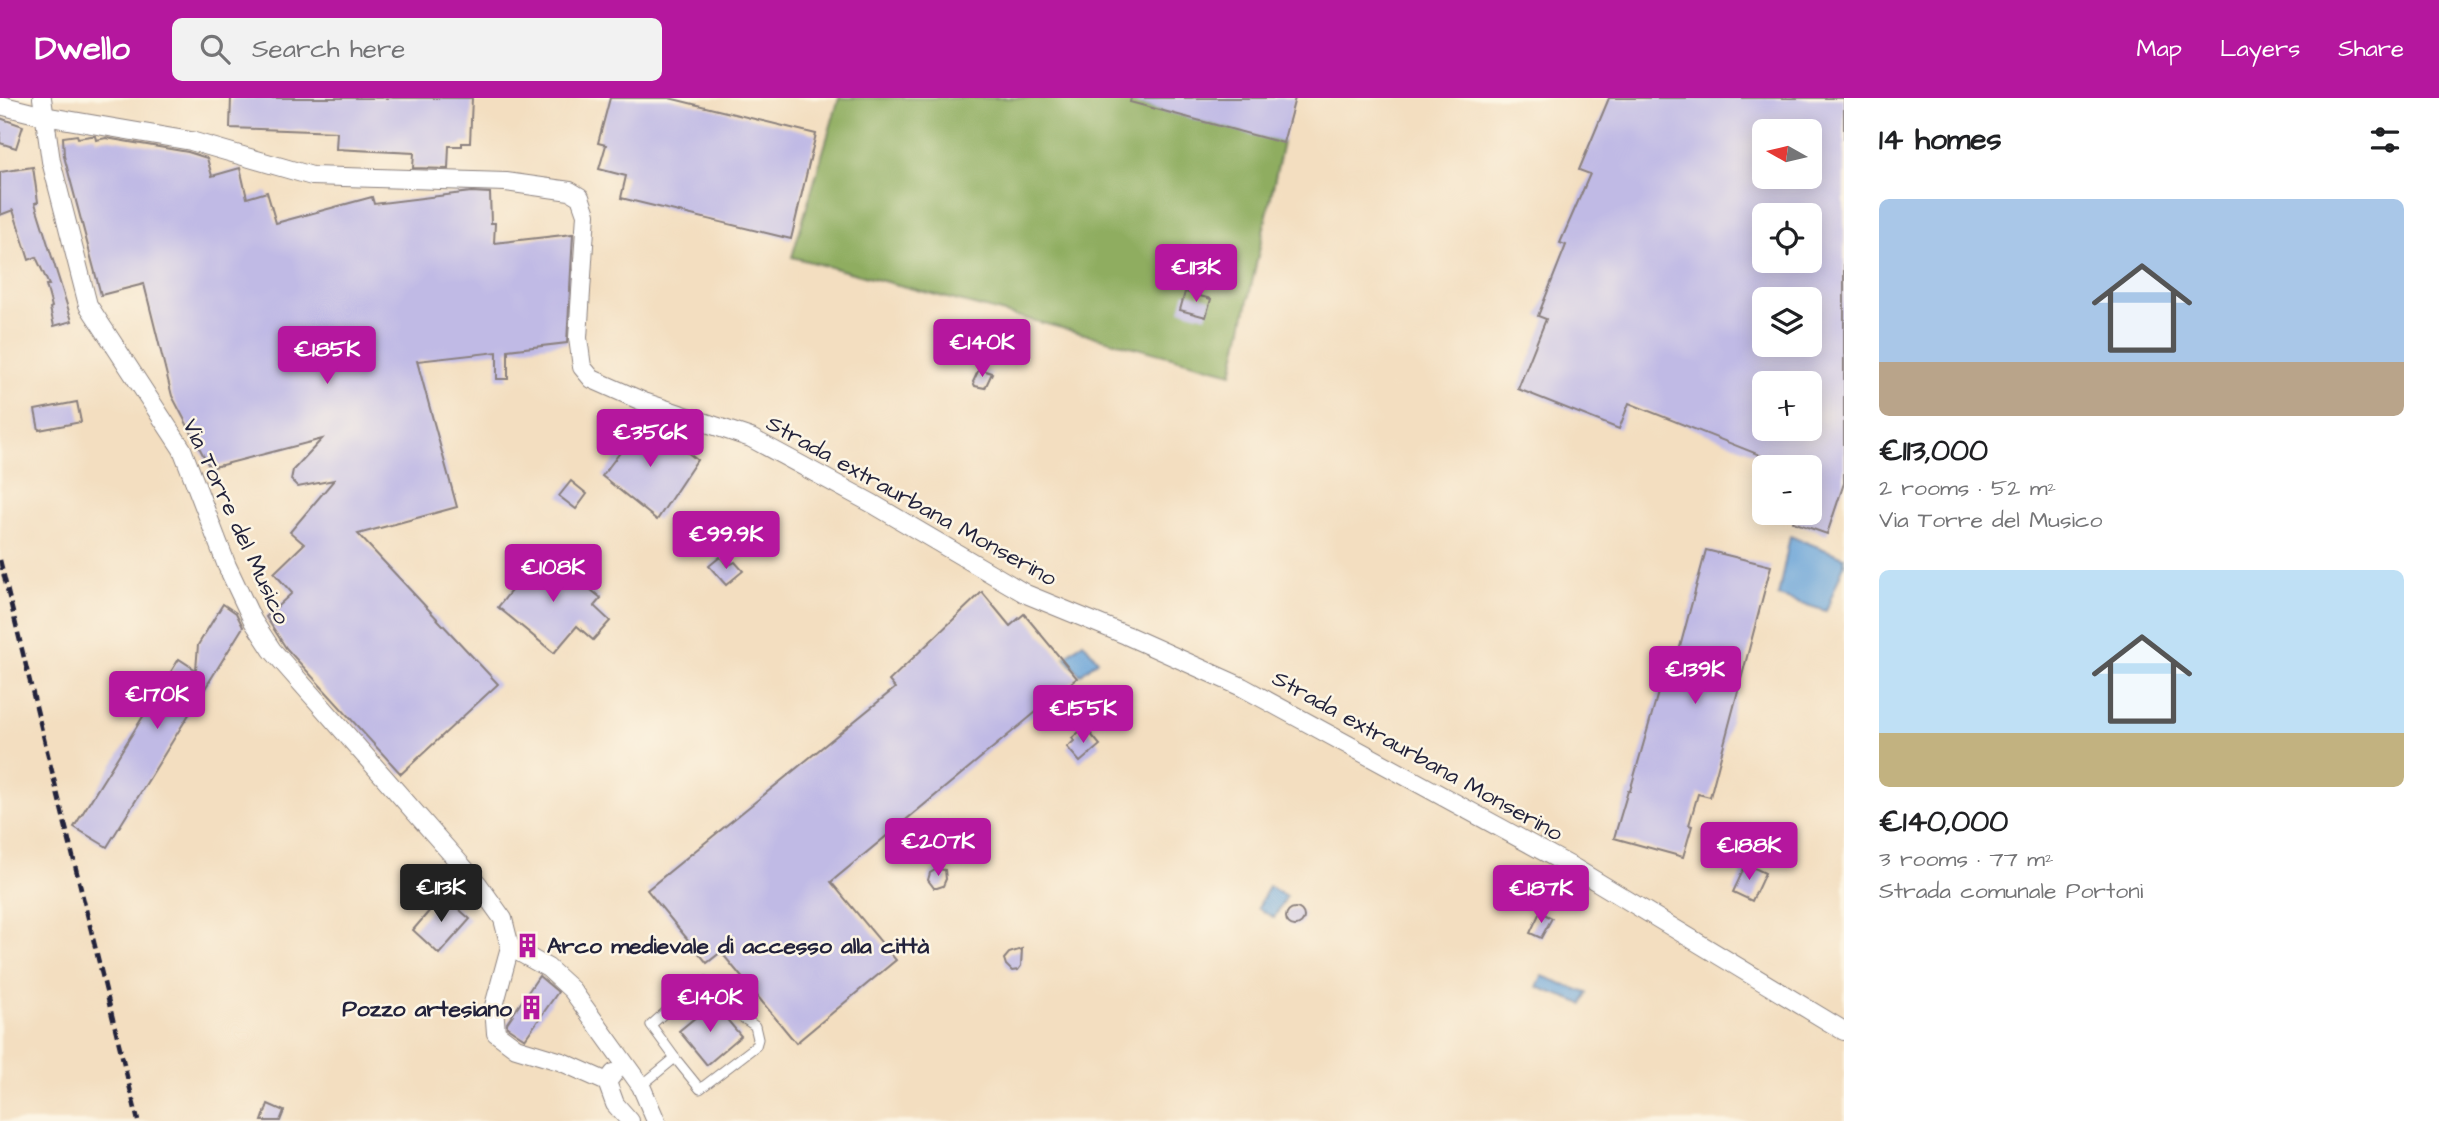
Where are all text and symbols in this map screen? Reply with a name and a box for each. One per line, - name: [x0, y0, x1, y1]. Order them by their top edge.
- search box: [172, 18, 662, 81]
- text: Dwello: [35, 26, 130, 72]
- icon: search: [196, 30, 234, 68]
- text: Search here: [252, 31, 405, 67]
- text: Map: [2137, 32, 2182, 66]
- text: Layers: [2220, 32, 2300, 66]
- text: Share: [2338, 32, 2404, 66]
- north arrow: [1752, 119, 1822, 189]
- map controls: [1752, 119, 1822, 525]
- text: 14 homes: [1879, 119, 2002, 161]
- icon: filters: [2366, 121, 2404, 159]
- button: locate: [1752, 203, 1822, 273]
- pin: €113K: [1147, 244, 1245, 304]
- icon: home: [2079, 245, 2205, 371]
- text: €113K: [1171, 251, 1221, 283]
- button: layers: [1752, 287, 1822, 357]
- pin: €140K: [933, 320, 1031, 379]
- text: €140K: [949, 326, 1015, 358]
- pin: €185K: [278, 327, 376, 386]
- text: €185K: [294, 333, 360, 365]
- button: +: [1752, 371, 1822, 441]
- street label: Strada extraurbana Monserino: [760, 407, 1063, 594]
- pin: €356K: [601, 410, 699, 469]
- street label: Via Torre del Musico: [174, 413, 298, 629]
- text: €356K: [613, 416, 687, 448]
- text: €113,000: [1879, 430, 1988, 472]
- button: −: [1752, 455, 1822, 525]
- text: 2 rooms · 52 m²: [1879, 472, 2056, 504]
- text: Via Torre del Musico: [1879, 504, 2102, 536]
- pin: €99.9K: [669, 512, 783, 571]
- text: €99.9K: [689, 518, 763, 550]
- pin: €108K: [504, 545, 602, 604]
- text: €108K: [521, 551, 585, 583]
- icon: home: [2079, 616, 2205, 742]
- pin: €139K: [1646, 646, 1744, 706]
- text: €139K: [1665, 653, 1725, 685]
- street label: Strada extraurbana Monserino: [1266, 662, 1569, 849]
- pin: €170K: [108, 672, 206, 731]
- text: €170K: [125, 678, 189, 710]
- pin: €155K: [1034, 686, 1132, 745]
- text: €155K: [1049, 692, 1117, 724]
- text: €140,000: [1879, 801, 2008, 843]
- pin: €207K: [889, 818, 987, 878]
- pin: €188K: [1700, 822, 1798, 882]
- text: €207K: [901, 825, 975, 857]
- text: €188K: [1717, 829, 1781, 861]
- text: 3 rooms · 77 m²: [1879, 843, 2054, 875]
- pin: €113K: [392, 864, 490, 924]
- pin: €187K: [1492, 866, 1590, 925]
- text: €113K: [416, 871, 466, 903]
- text: €187K: [1509, 872, 1573, 904]
- text: Strada comunale Portoni: [1879, 875, 2143, 907]
- place label: Arco medievale di accesso alla città: [547, 930, 930, 962]
- building icon: Arco medievale di accesso alla città: [513, 931, 541, 959]
- pin: €140K: [661, 974, 759, 1034]
- text: €140K: [677, 981, 743, 1013]
- place label: Pozzo artesiano: [342, 993, 512, 1025]
- building icon: Pozzo artesiano: [518, 994, 546, 1022]

